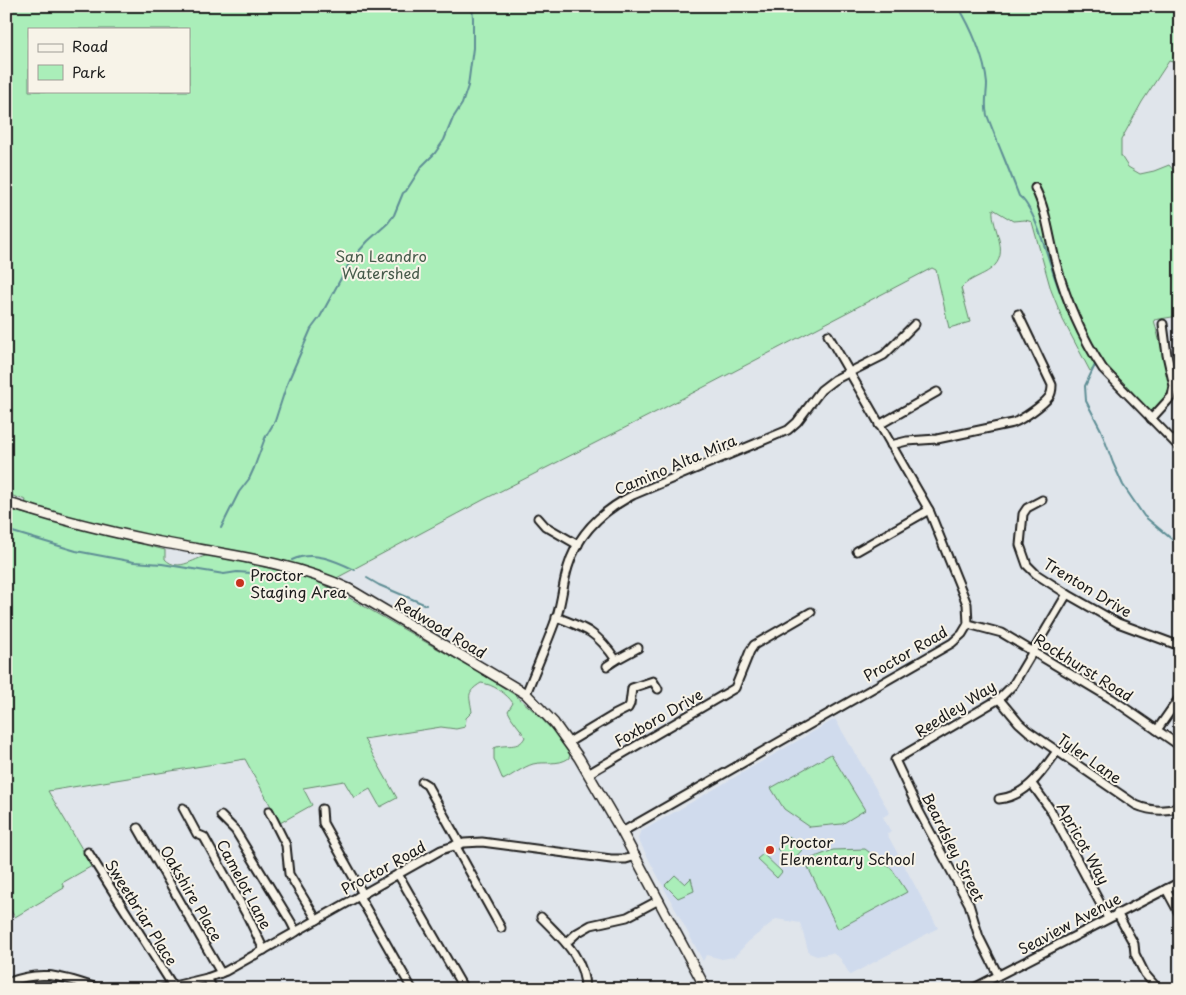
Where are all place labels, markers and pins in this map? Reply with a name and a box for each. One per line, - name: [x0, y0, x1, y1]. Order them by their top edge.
- place label: Proctor Staging Area: [250, 563, 347, 603]
- marker: Proctor Staging Area: [234, 577, 246, 589]
- place label: Proctor Elementary School: [780, 830, 915, 870]
- marker: Proctor Elementary School: [764, 844, 776, 856]

